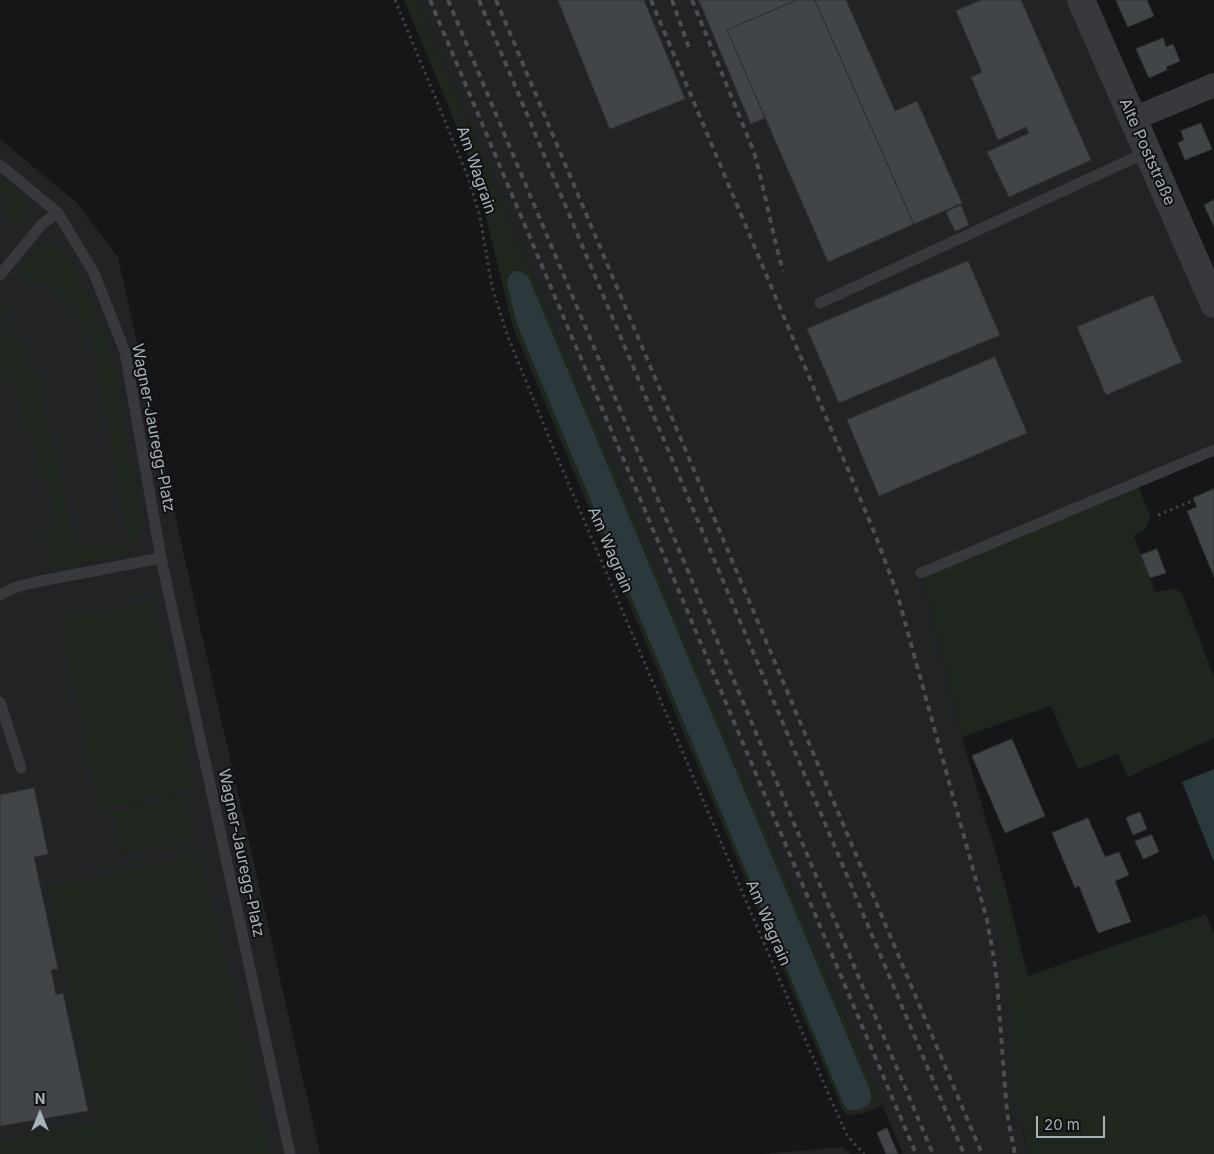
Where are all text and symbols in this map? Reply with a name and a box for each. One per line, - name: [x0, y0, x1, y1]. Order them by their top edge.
- street label: Alte Poststraße: [1115, 95, 1179, 209]
- street label: Am Wagrain: [452, 124, 500, 216]
- street label: Wagner-Jauregg-Platz: [127, 342, 179, 514]
- street label: Am Wagrain: [583, 504, 637, 596]
- street label: Wagner-Jauregg-Platz: [214, 767, 268, 939]
- street label: Am Wagrain: [741, 877, 795, 969]
- north arrow: [15, 1089, 65, 1139]
- text: N: [35, 1090, 45, 1107]
- scale bar: [1039, 1106, 1108, 1138]
- text: 20 m: [1044, 1115, 1080, 1134]

